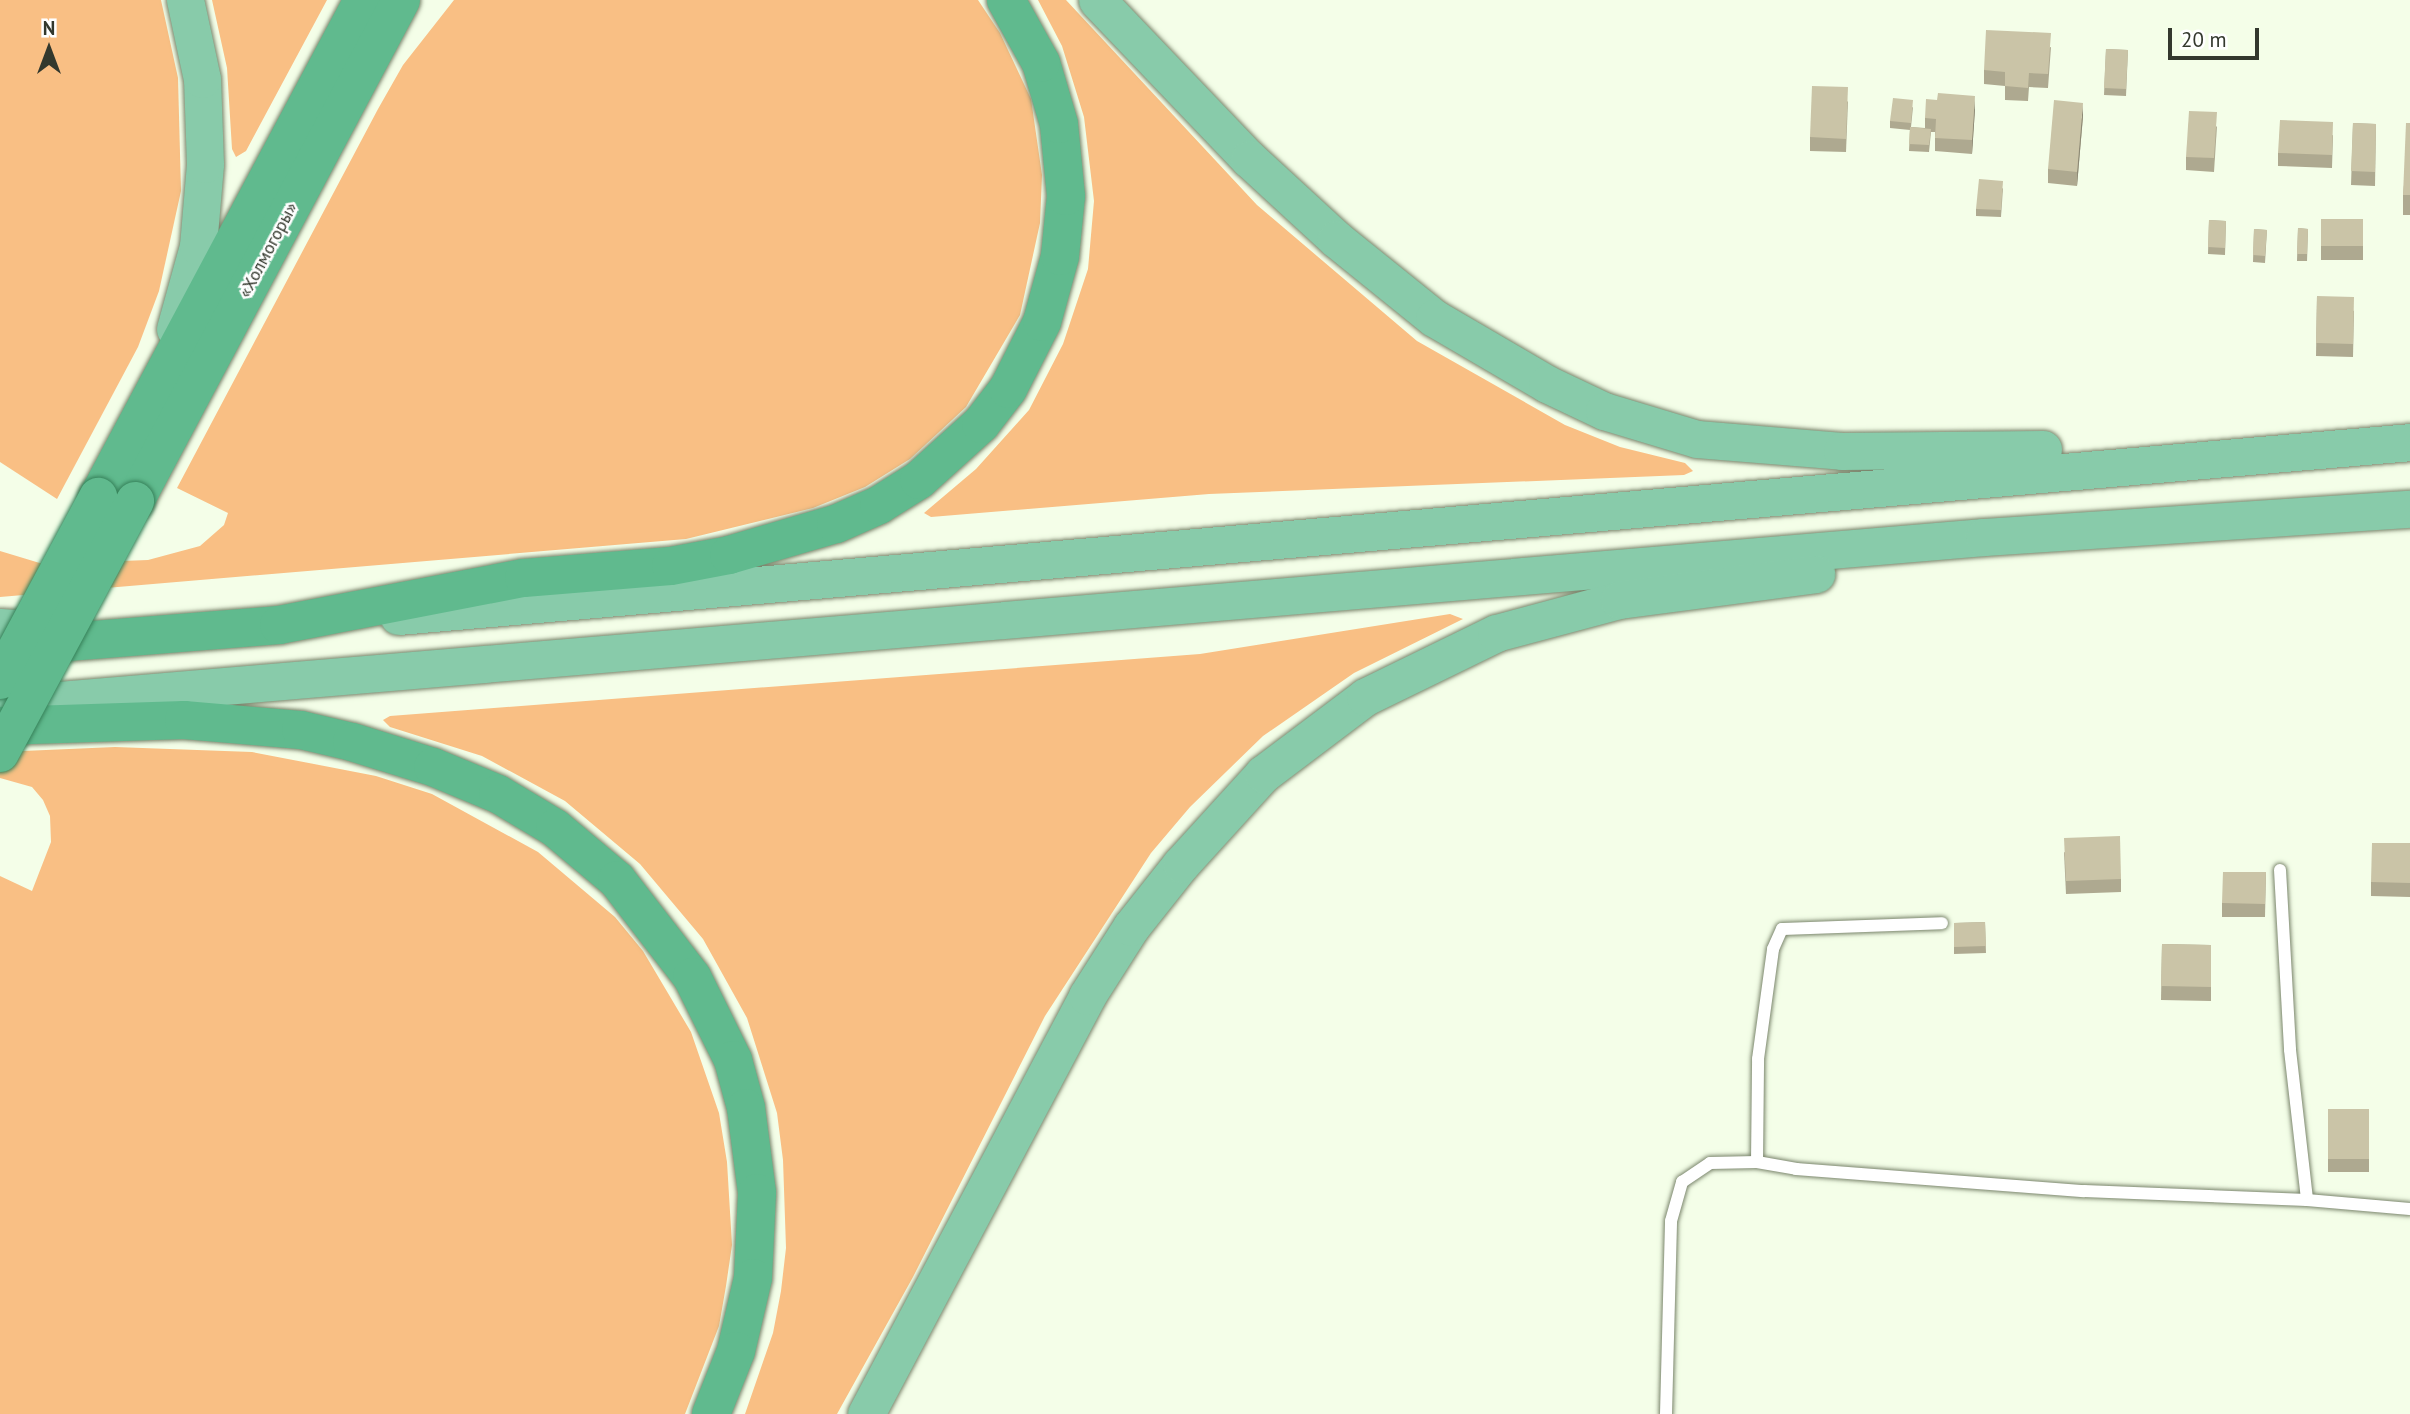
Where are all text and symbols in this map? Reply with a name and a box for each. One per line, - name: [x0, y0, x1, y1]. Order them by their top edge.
- north arrow: [14, 14, 84, 84]
- scale bar: [2172, 14, 2263, 58]
- text: N: [43, 16, 55, 40]
- text: 20 m: [2181, 26, 2227, 53]
- street label: «Холмогоры»: [234, 199, 302, 301]

